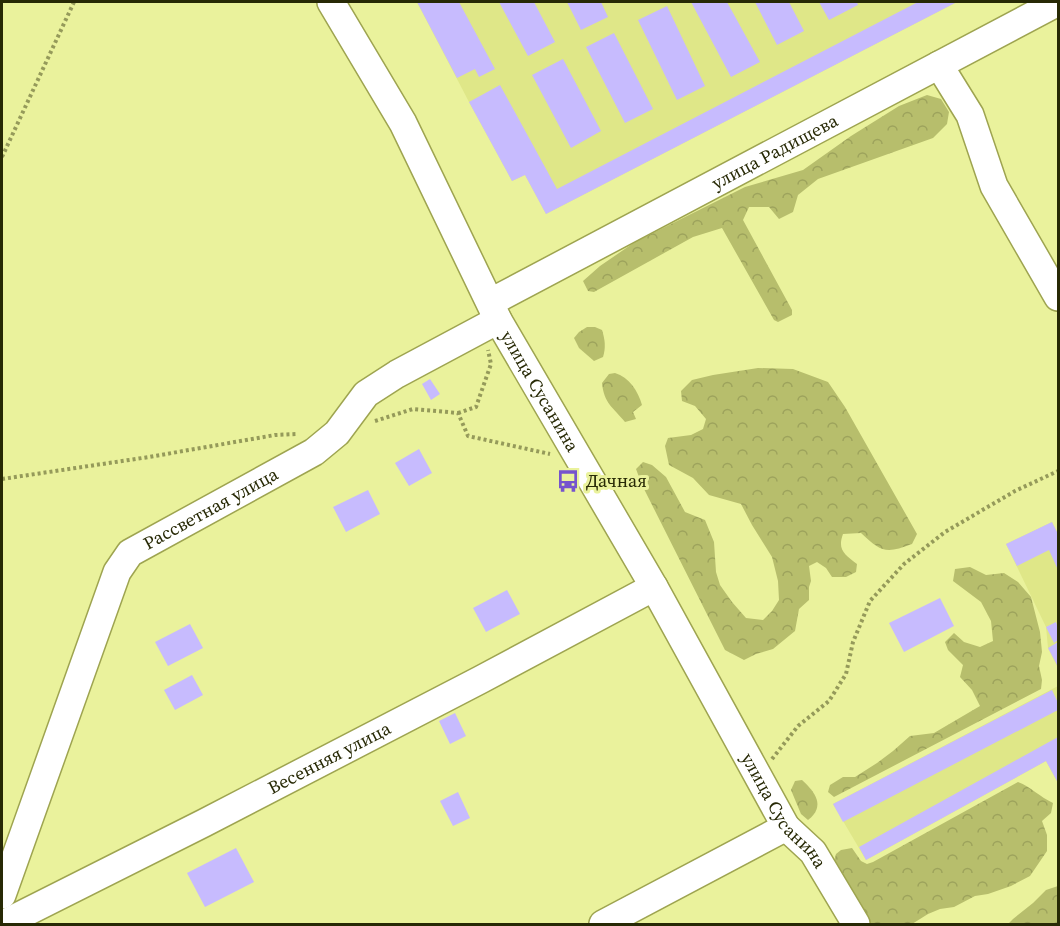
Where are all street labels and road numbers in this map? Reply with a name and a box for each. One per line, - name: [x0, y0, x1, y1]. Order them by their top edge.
- street label: улица Радищева: [707, 107, 843, 195]
- street label: улица Сусанина: [495, 326, 586, 457]
- street label: Рассветная улица: [139, 461, 283, 555]
- street label: Весенняя улица: [263, 715, 396, 800]
- street label: улица Сусанина: [736, 748, 833, 873]

